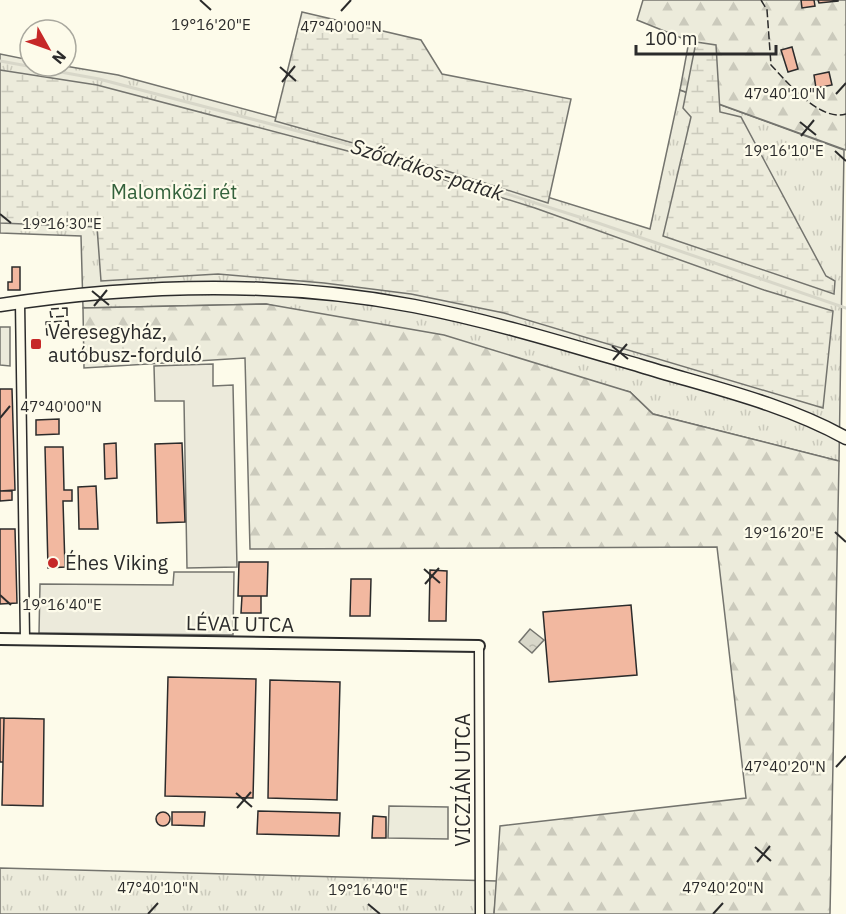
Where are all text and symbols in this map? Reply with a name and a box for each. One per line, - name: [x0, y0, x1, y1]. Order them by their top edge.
- text: 19°16'20"E: [171, 15, 251, 34]
- text: 47°40'00"N: [300, 17, 382, 36]
- north arrow: [18, 18, 78, 78]
- scale bar: [636, 18, 776, 56]
- text: 100 m: [645, 27, 697, 50]
- text: N: [48, 47, 71, 69]
- text: 47°40'10"N: [744, 84, 826, 103]
- water label: Sződrákos-patak: [348, 131, 508, 207]
- text: 19°16'10"E: [744, 141, 824, 160]
- park label: Malomközi rét: [111, 178, 237, 205]
- text: 19°16'30"E: [22, 214, 102, 233]
- place label: Veresegyház, autóbusz-forduló: [48, 318, 202, 368]
- marker: Veresegyház, autóbusz-forduló: [29, 337, 43, 351]
- text: 47°40'00"N: [20, 397, 102, 416]
- text: 19°16'20"E: [744, 523, 824, 542]
- place label: Éhes Viking: [65, 549, 169, 576]
- marker: Éhes Viking: [46, 556, 60, 570]
- text: 19°16'40"E: [22, 595, 102, 614]
- street label: LÉVAI UTCA: [186, 609, 295, 638]
- street label: VICZIÁN UTCA: [449, 713, 476, 847]
- text: 47°40'20"N: [744, 757, 826, 776]
- text: 47°40'10"N: [117, 878, 199, 897]
- text: 47°40'20"N: [682, 878, 764, 897]
- text: 19°16'40"E: [328, 880, 408, 899]

